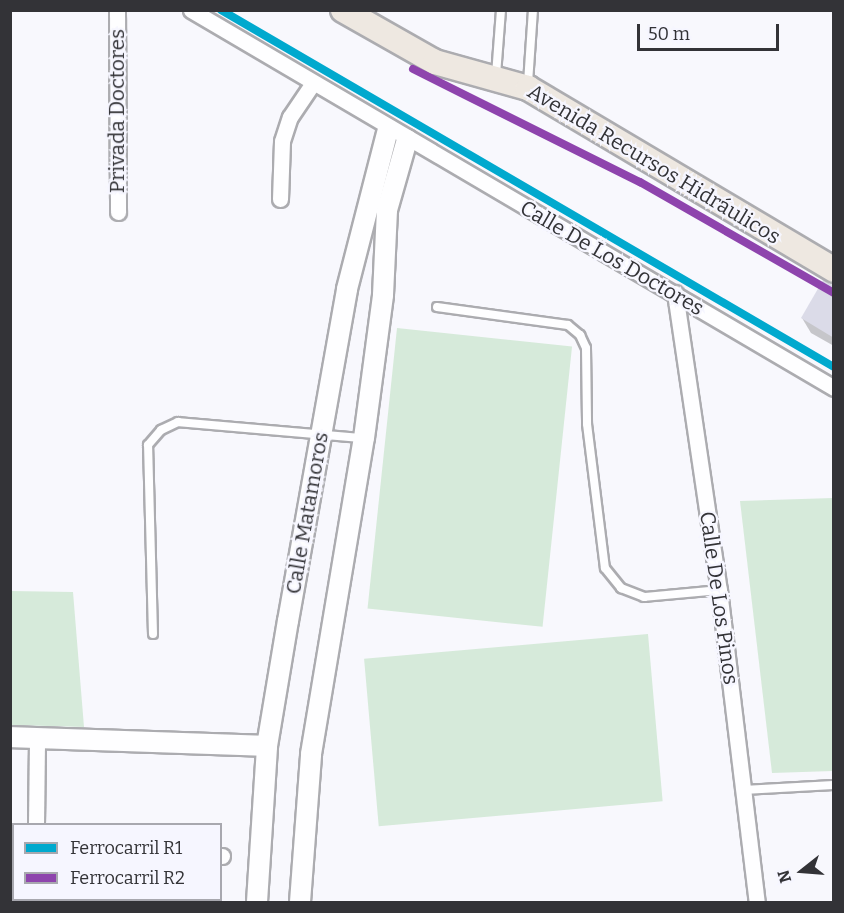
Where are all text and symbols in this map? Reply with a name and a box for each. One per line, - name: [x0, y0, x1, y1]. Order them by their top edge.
- scale bar: [640, 12, 782, 50]
- text: 50 m: [648, 23, 690, 45]
- street label: Privada Doctores: [104, 29, 130, 193]
- street label: Avenida Recursos Hidráulicos: [523, 78, 785, 250]
- street label: Calle De Los Doctores: [516, 195, 708, 321]
- street label: Calle Matamoros: [280, 430, 334, 596]
- street label: Calle De Los Pinos: [694, 510, 744, 686]
- legend: [12, 823, 222, 901]
- text: Ferrocarril R1: [70, 837, 182, 859]
- north arrow: [772, 841, 832, 901]
- text: Ferrocarril R2: [70, 867, 185, 889]
- text: N: [773, 868, 795, 885]

